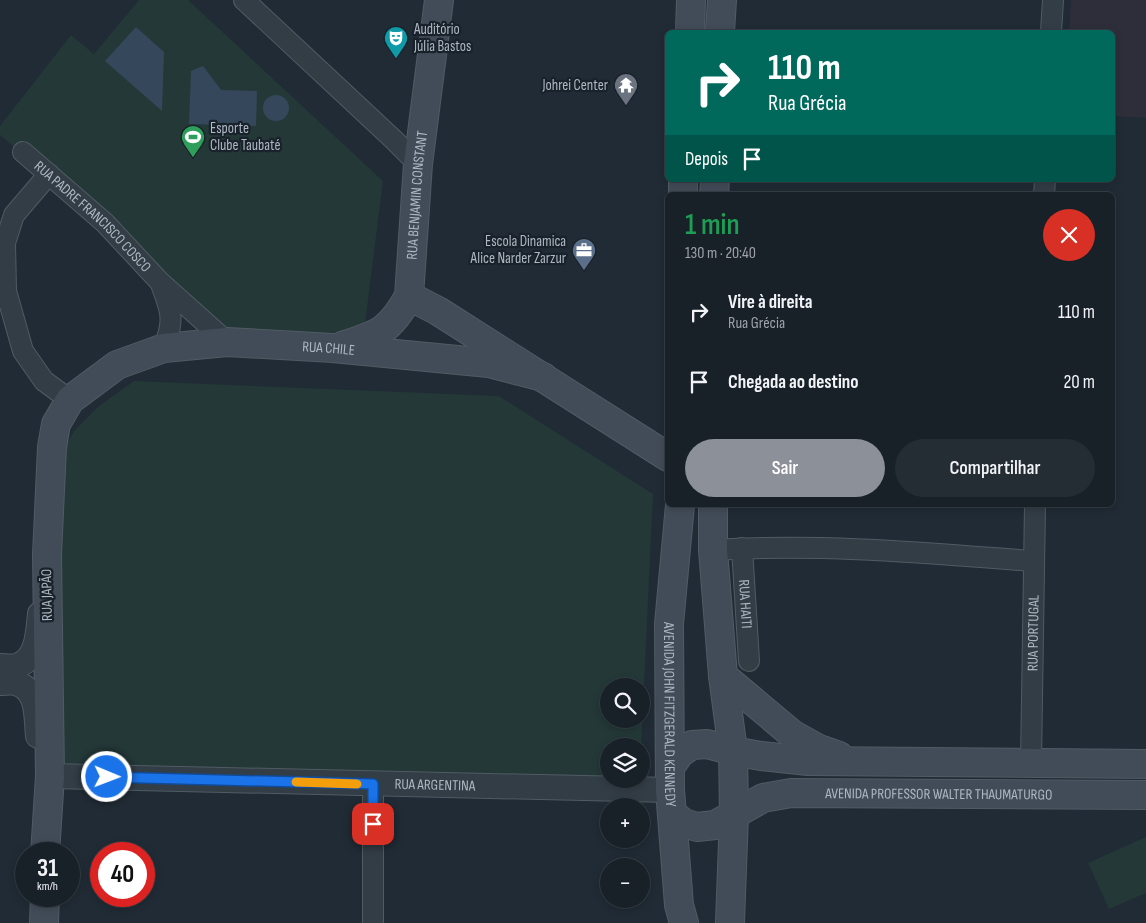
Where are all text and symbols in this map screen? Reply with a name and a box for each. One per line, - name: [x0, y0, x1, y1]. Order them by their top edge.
- place label: Auditório Júlia Bastos: [413, 20, 471, 56]
- theatre icon: Auditório Júlia Bastos: [383, 25, 409, 59]
- text: 110 m: [768, 47, 841, 90]
- icon: right: [685, 50, 750, 115]
- temple icon: Johrei Center: [613, 72, 639, 106]
- place label: Johrei Center: [542, 76, 609, 95]
- text: Rua Grécia: [768, 90, 847, 117]
- place label: Esporte Clube Taubaté: [210, 119, 281, 155]
- sports icon: Esporte Clube Taubaté: [180, 124, 206, 158]
- street label: RUA BENJAMIN CONSTANT: [402, 130, 432, 260]
- icon: arrive: [738, 145, 766, 173]
- text: Depois: [685, 148, 728, 171]
- street label: RUA PADRE FRANCISCO COSCO: [30, 157, 155, 276]
- text: 1 min: [685, 207, 740, 243]
- button: close: [1043, 209, 1095, 261]
- place label: Escola Dinamica Alice Narder Zarzur: [470, 232, 567, 268]
- office icon: Escola Dinamica Alice Narder Zarzur: [571, 237, 597, 271]
- text: 130 m · 20:40: [685, 244, 756, 263]
- text: Vire à direita: [728, 291, 812, 314]
- icon: right: [685, 298, 713, 326]
- text: 110 m: [1058, 301, 1095, 324]
- text: Rua Grécia: [728, 314, 785, 333]
- street label: RUA CHILE: [302, 337, 356, 360]
- icon: arrive: [685, 368, 713, 396]
- text: Chegada ao destino: [728, 371, 858, 394]
- text: 20 m: [1063, 371, 1095, 394]
- button: Sair: [685, 439, 885, 497]
- button: Compartilhar: [895, 439, 1095, 497]
- street label: RUA JAPÃO: [37, 569, 57, 621]
- street label: RUA HAITI: [734, 579, 756, 629]
- street label: RUA PORTUGAL: [1023, 594, 1043, 671]
- street label: AVENIDA JOHN FITZGERALD KENNEDY: [659, 621, 681, 808]
- map controls: [600, 678, 650, 908]
- button: search: [600, 678, 650, 728]
- button: layers: [600, 738, 650, 788]
- position arrow: [80, 750, 132, 802]
- street label: RUA ARGENTINA: [394, 774, 476, 795]
- street label: AVENIDA PROFESSOR WALTER THAUMATURGO: [824, 784, 1052, 804]
- button: +: [600, 798, 650, 848]
- pin: [352, 803, 394, 845]
- icon: arrive: [359, 810, 387, 838]
- speed limit sign: 40: [90, 842, 155, 907]
- text: 31: [37, 853, 58, 884]
- button: −: [600, 858, 650, 908]
- text: km/h: [37, 879, 58, 894]

